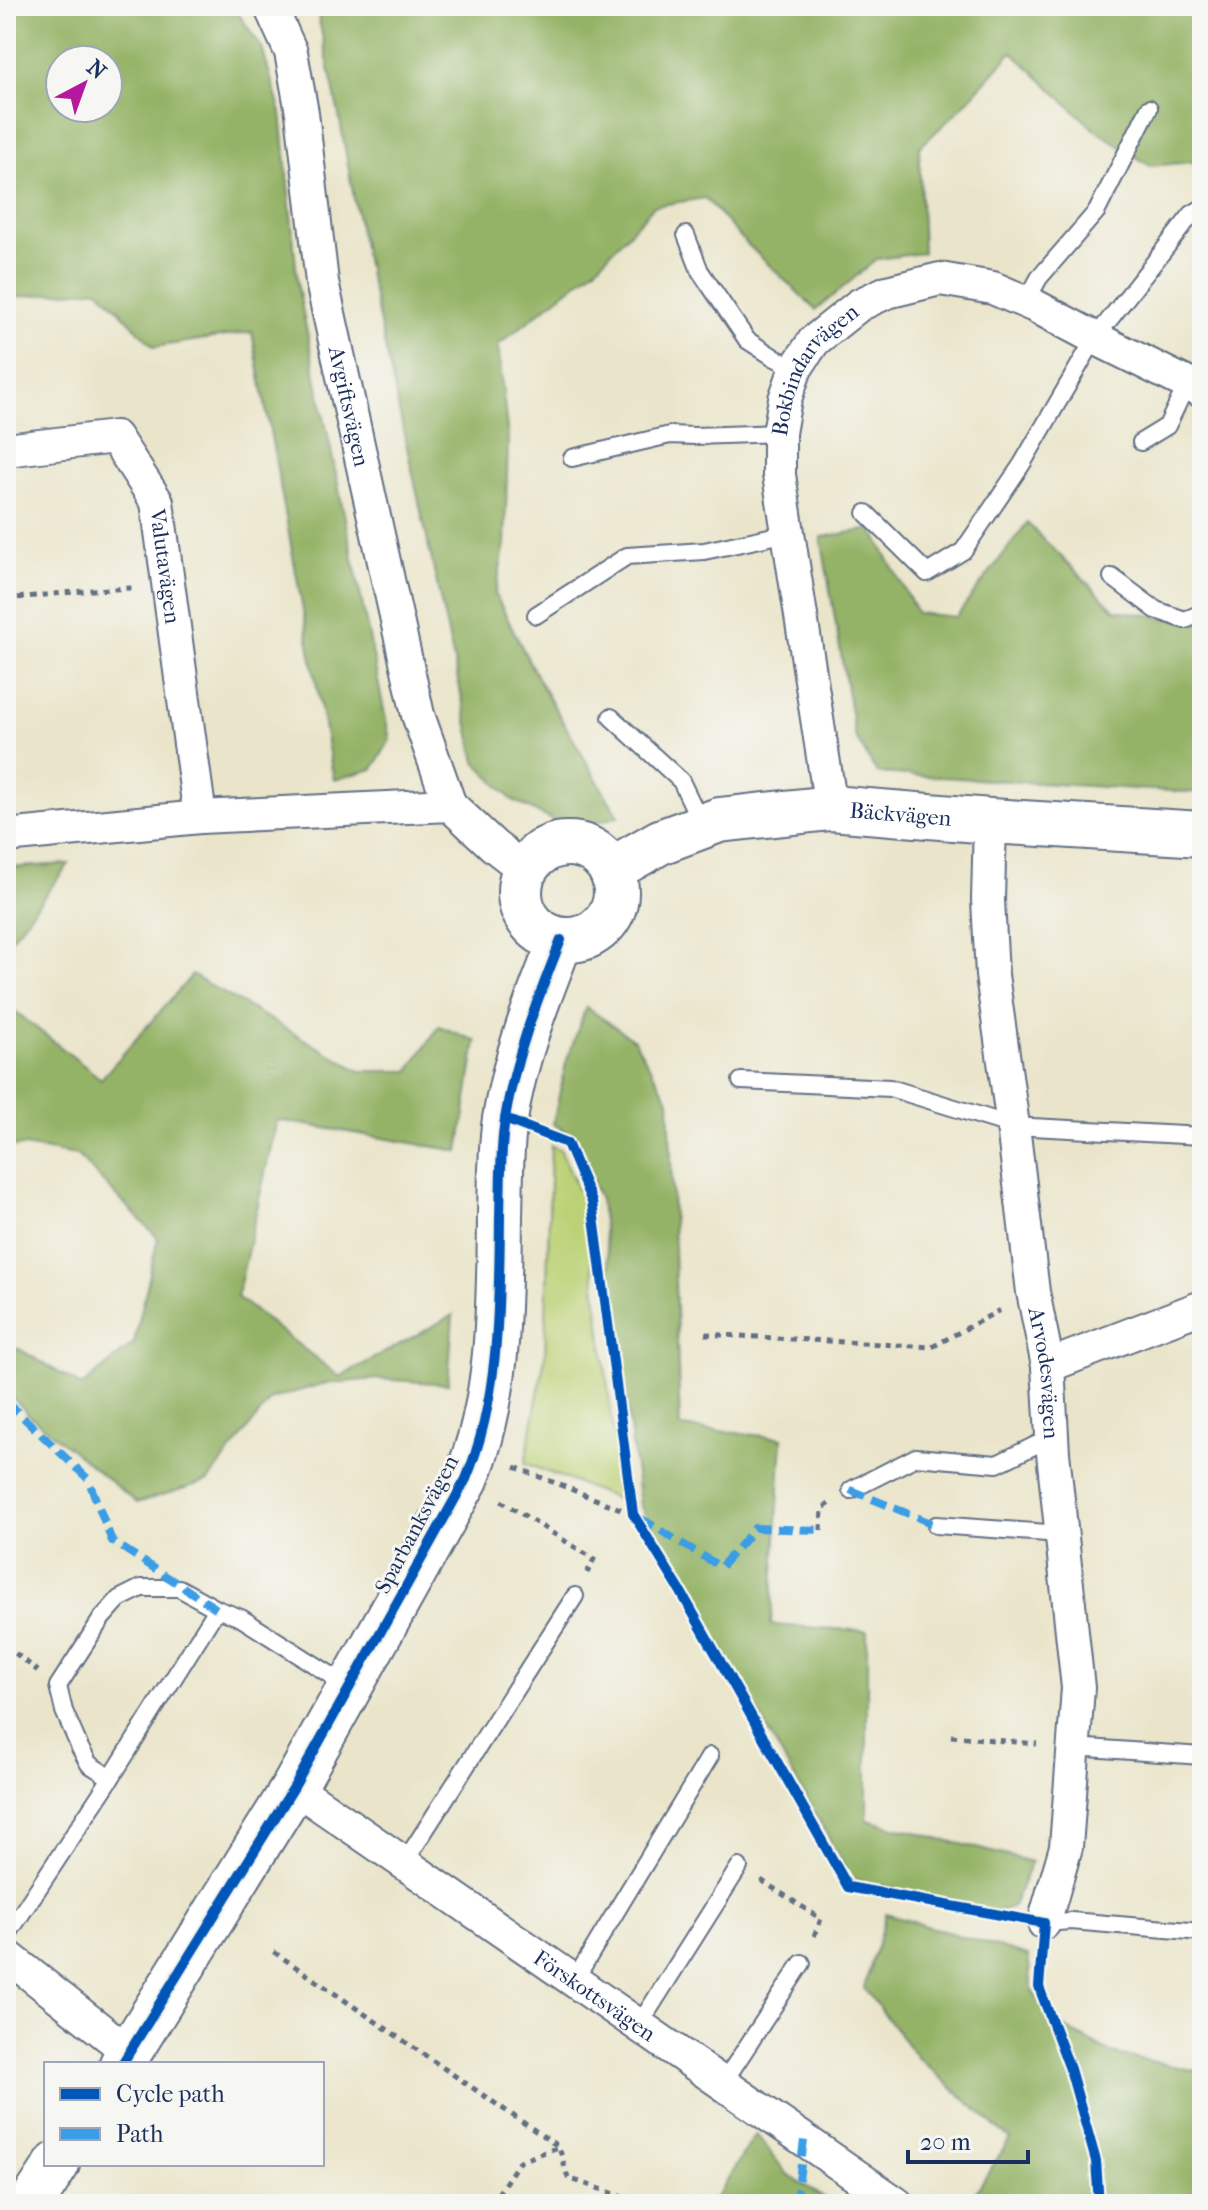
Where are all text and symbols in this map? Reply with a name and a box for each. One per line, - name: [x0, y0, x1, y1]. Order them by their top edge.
- north arrow: [44, 44, 124, 124]
- text: N: [82, 54, 112, 85]
- street label: Bokbindarvägen: [767, 299, 864, 438]
- street label: Avgiftsvägen: [322, 343, 375, 469]
- street label: Valutavägen: [144, 506, 186, 626]
- street label: Bäckvägen: [849, 798, 953, 832]
- street label: Arvodesvägen: [1022, 1304, 1064, 1440]
- street label: Sparbanksvägen: [369, 1451, 464, 1598]
- street label: Förskottsvägen: [528, 1945, 661, 2047]
- legend: [44, 2062, 324, 2166]
- text: Cycle path: [116, 2080, 225, 2108]
- scale bar: [908, 2114, 1028, 2164]
- text: Path: [116, 2120, 164, 2148]
- text: 20 m: [920, 2128, 971, 2156]

